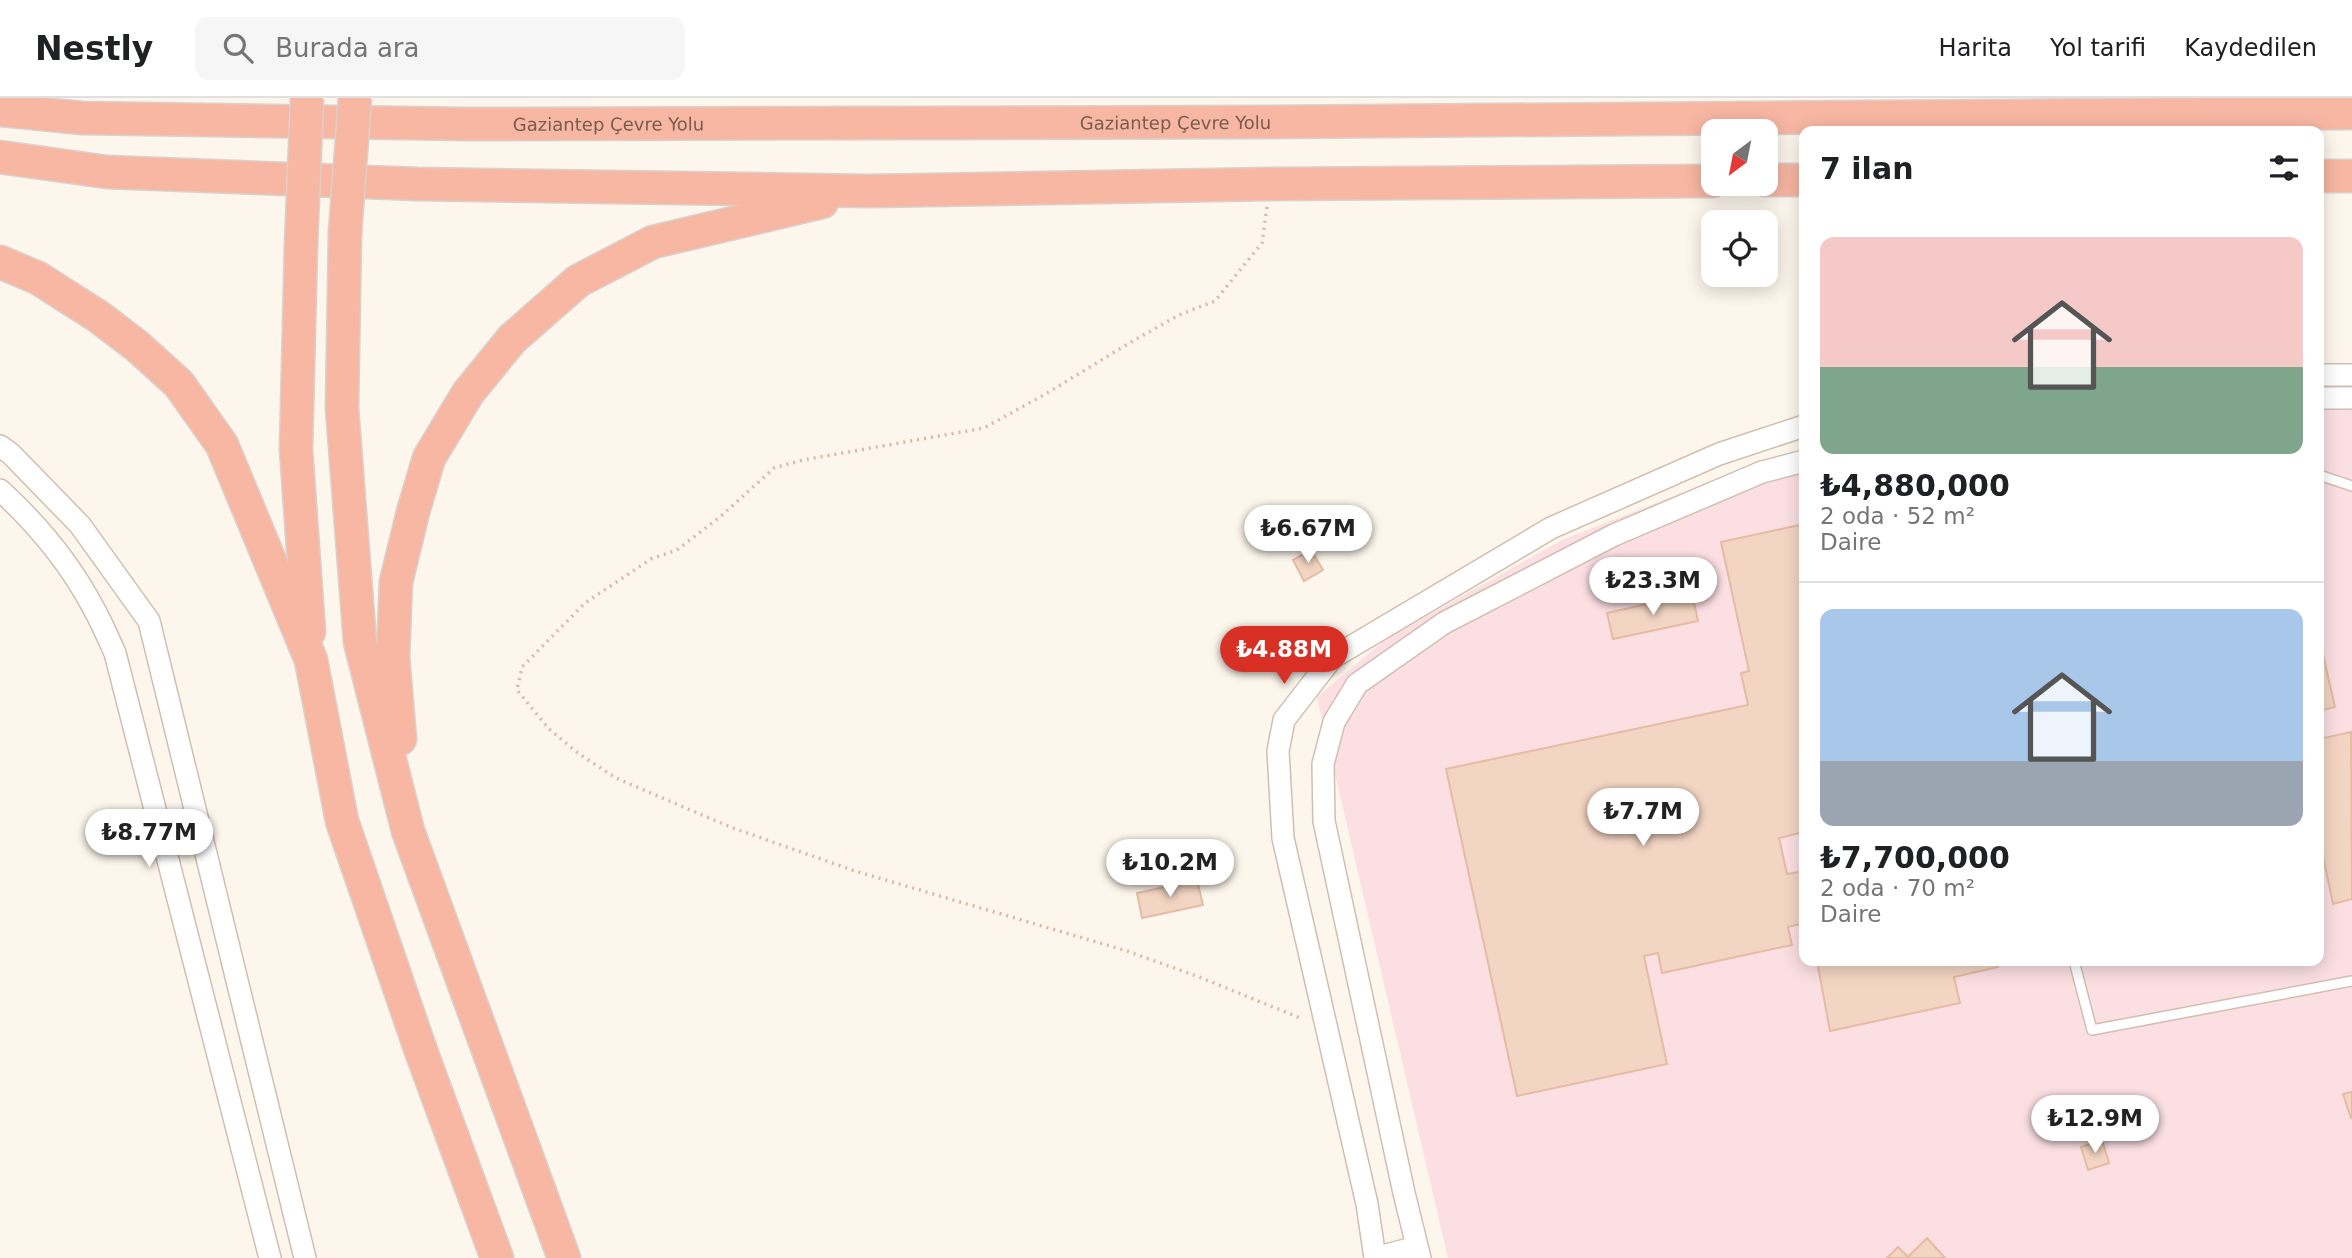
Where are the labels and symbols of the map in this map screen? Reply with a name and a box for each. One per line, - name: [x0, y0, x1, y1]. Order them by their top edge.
- street label: Gaziantep Çevre Yolu: [1080, 111, 1271, 133]
- street label: Gaziantep Çevre Yolu: [513, 113, 704, 134]
- north arrow: [1701, 119, 1778, 196]
- pin: ₺6.67M: [1251, 505, 1365, 565]
- pin: ₺23.3M: [1596, 558, 1710, 617]
- pin: ₺4.88M: [1227, 626, 1341, 686]
- pin: ₺7.7M: [1594, 788, 1692, 848]
- pin: ₺8.77M: [92, 810, 206, 869]
- pin: ₺10.2M: [1113, 840, 1227, 899]
- pin: ₺12.9M: [2038, 1096, 2152, 1155]

